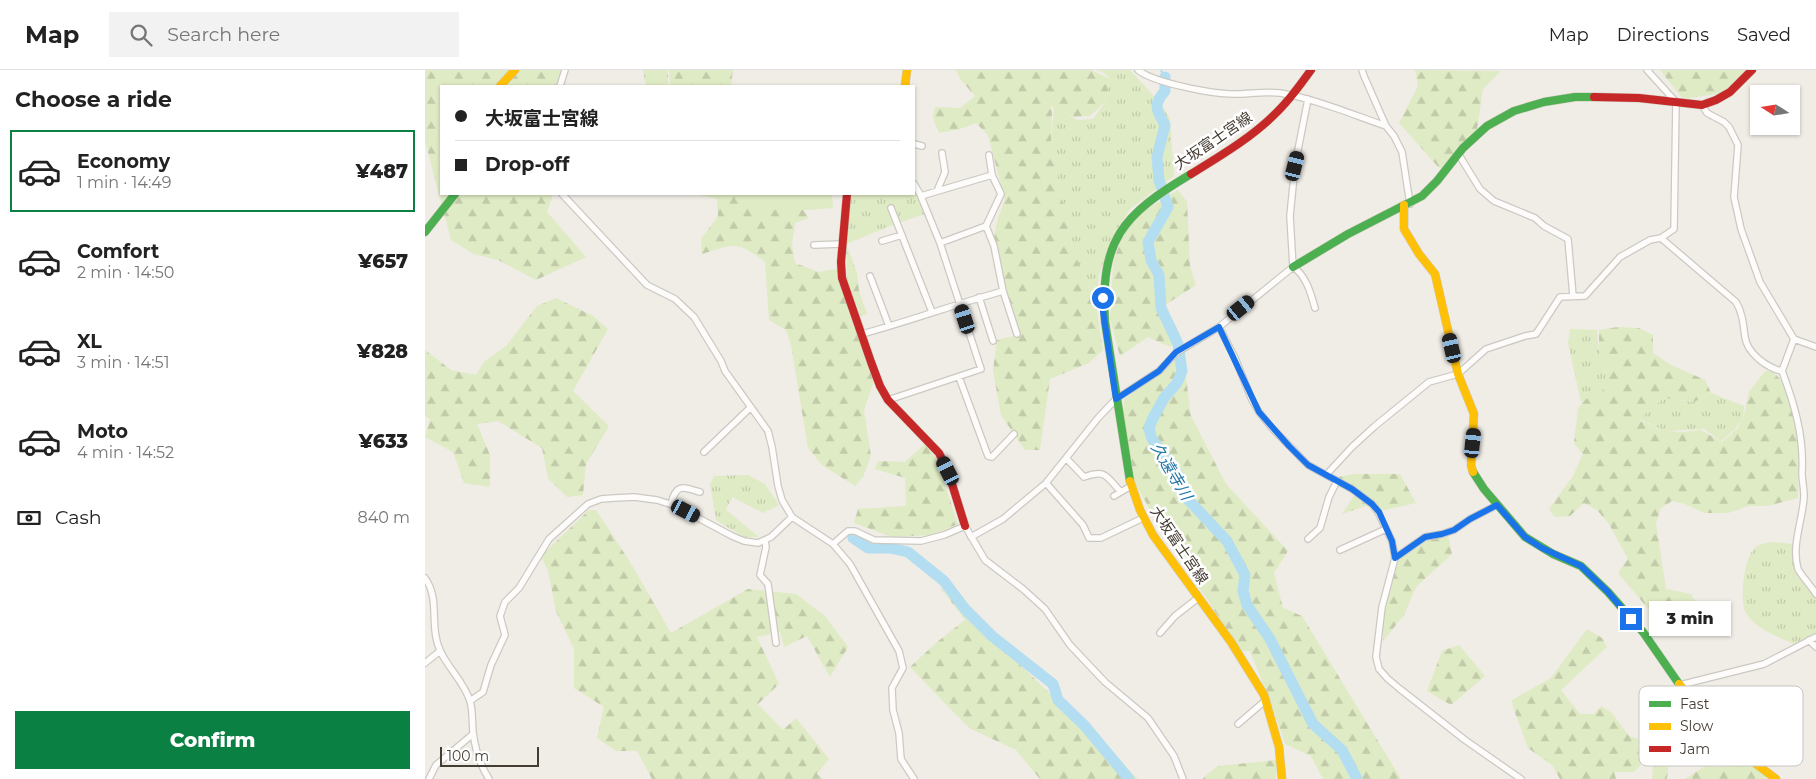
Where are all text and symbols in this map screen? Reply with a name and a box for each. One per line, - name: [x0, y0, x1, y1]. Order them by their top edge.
- search box: [109, 12, 459, 57]
- text: Map: [25, 20, 79, 49]
- icon: search: [127, 21, 155, 49]
- text: Search here: [167, 23, 280, 46]
- text: Map: [1549, 24, 1589, 46]
- text: Directions: [1617, 24, 1709, 46]
- text: Saved: [1737, 24, 1791, 46]
- north arrow: [1750, 85, 1800, 135]
- map controls: [1750, 85, 1800, 135]
- text: Choose a ride: [15, 86, 172, 113]
- text: 大坂富士宮線: [485, 107, 599, 130]
- street label: 大坂富士宮線: [1170, 108, 1255, 174]
- icon: car: [17, 149, 62, 194]
- text: Economy: [77, 150, 170, 173]
- car: [1284, 150, 1305, 182]
- text: Drop-off: [485, 153, 569, 176]
- text: ¥487: [356, 160, 408, 183]
- text: 1 min · 14:49: [77, 173, 172, 192]
- icon: car: [17, 239, 62, 284]
- text: Comfort: [77, 240, 159, 263]
- text: ¥657: [358, 250, 408, 273]
- text: 2 min · 14:50: [77, 263, 174, 282]
- route start: [1092, 287, 1114, 309]
- car: [1224, 293, 1257, 323]
- car: [953, 302, 976, 336]
- icon: car: [17, 329, 62, 374]
- text: XL: [77, 330, 102, 353]
- car: [1441, 332, 1462, 364]
- text: ¥828: [357, 340, 408, 363]
- text: 3 min · 14:51: [77, 353, 169, 372]
- icon: car: [17, 419, 62, 464]
- text: Moto: [77, 420, 128, 443]
- car: [1463, 427, 1482, 459]
- text: ¥633: [359, 430, 408, 453]
- water label: 久遠寺川: [1147, 439, 1197, 505]
- text: 4 min · 14:52: [77, 443, 174, 462]
- car: [934, 454, 961, 488]
- car: [669, 498, 702, 524]
- street label: 大坂富士宮線: [1146, 502, 1212, 587]
- icon: cash: [15, 504, 43, 532]
- text: Cash: [55, 506, 102, 529]
- text: 840 m: [357, 508, 410, 527]
- callout: 3 min: [1649, 602, 1731, 636]
- route end: [1620, 608, 1642, 630]
- text: 3 min: [1666, 609, 1714, 628]
- legend: [1639, 686, 1803, 766]
- text: Fast: [1680, 695, 1710, 713]
- button: Confirm: [15, 711, 410, 769]
- text: Slow: [1680, 717, 1714, 735]
- text: Jam: [1679, 740, 1710, 758]
- scale bar: [440, 744, 539, 767]
- text: 100 m: [447, 747, 489, 765]

